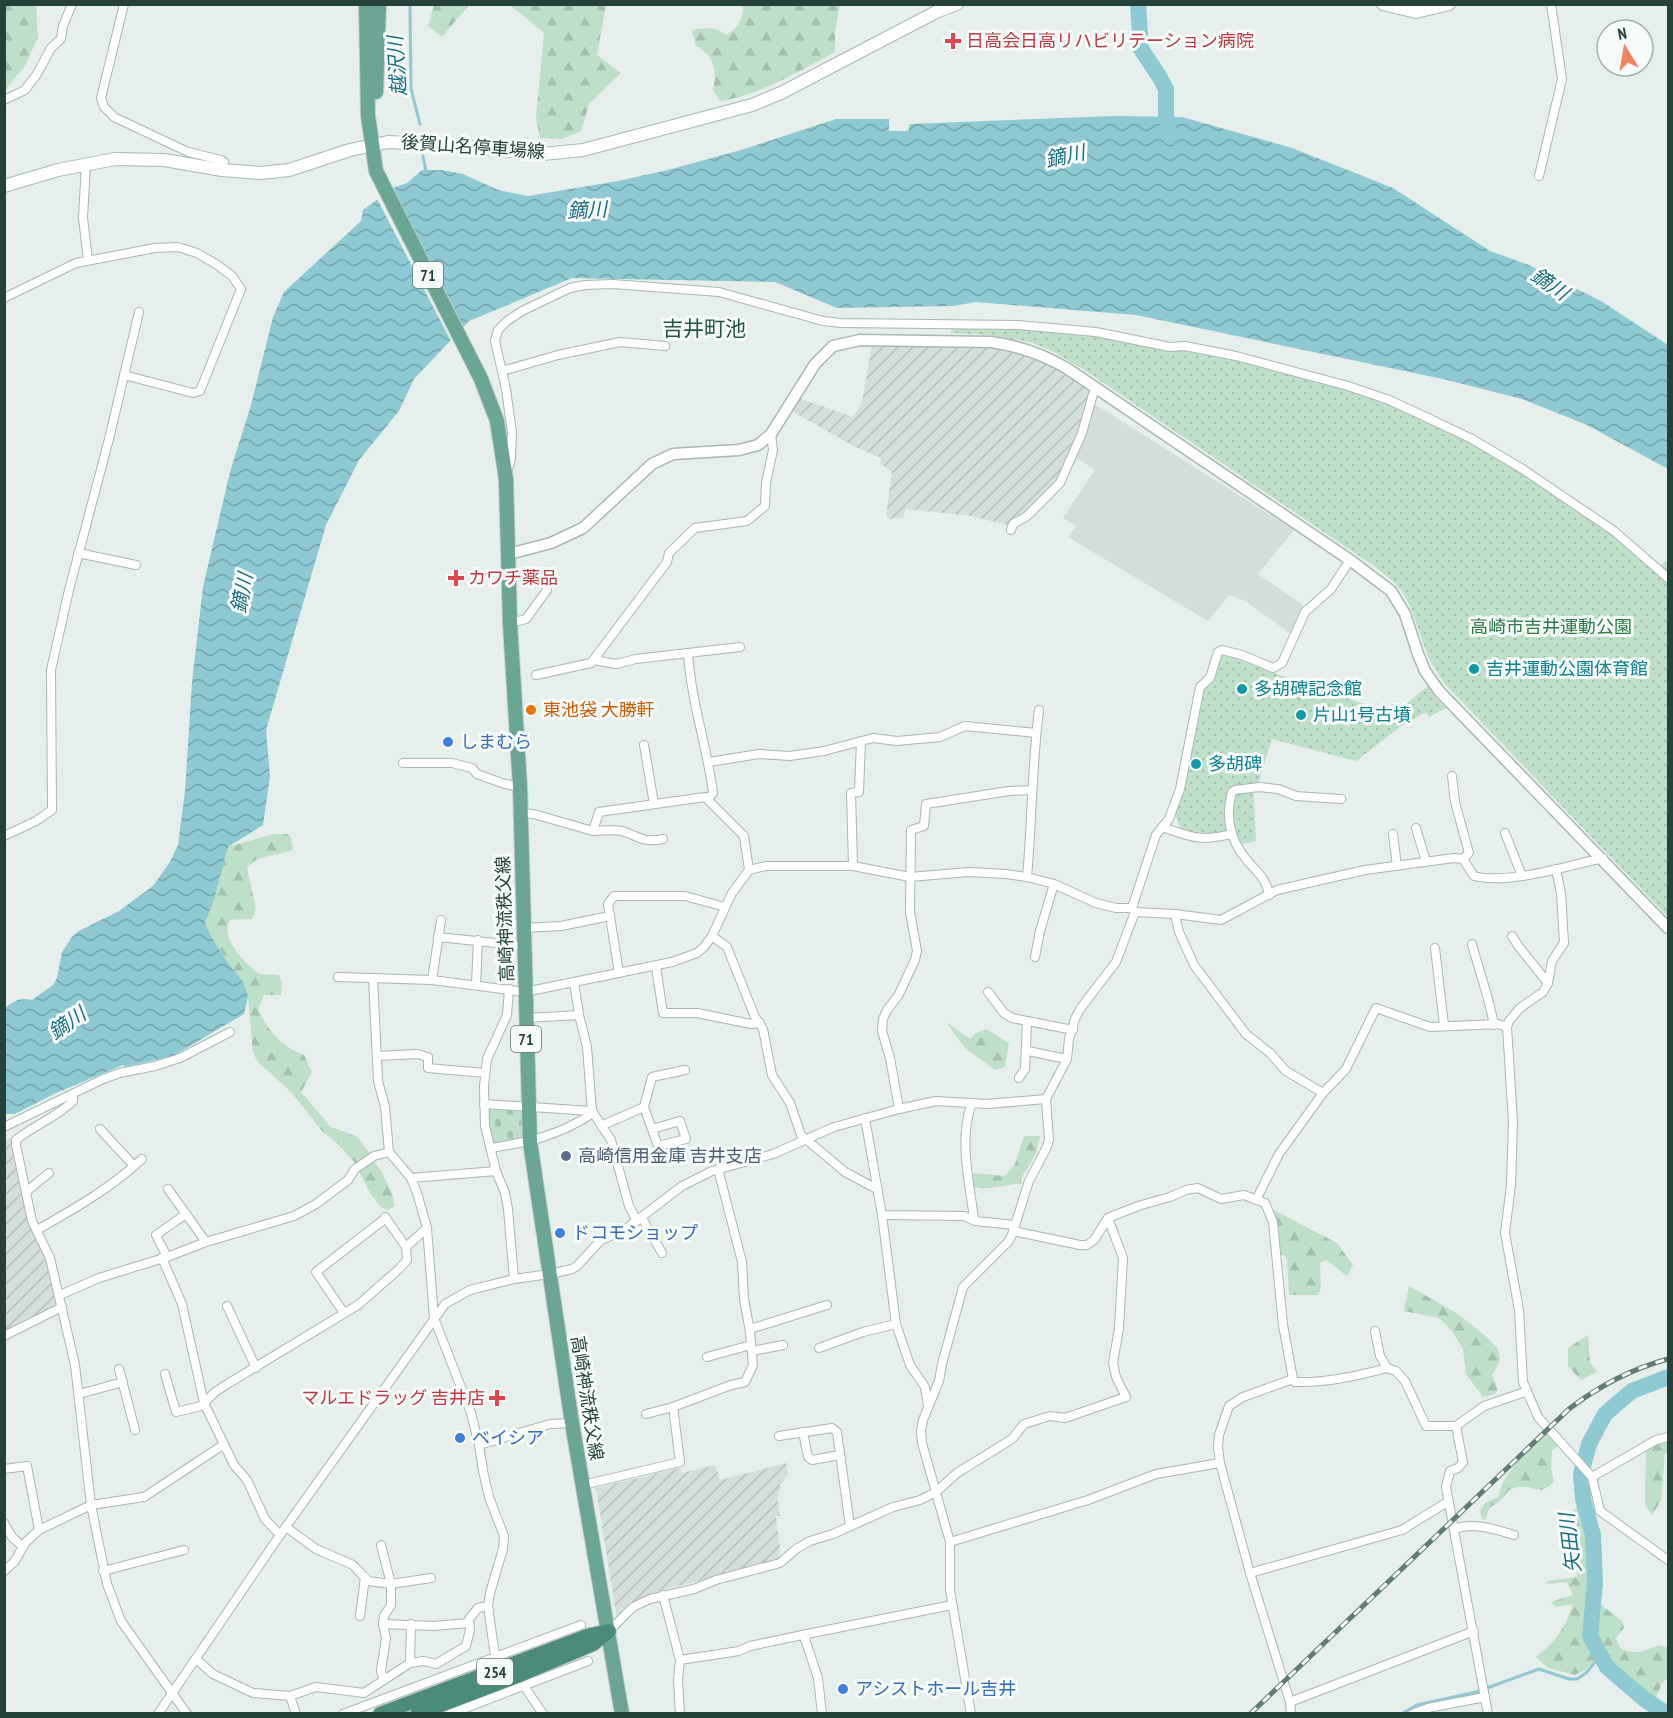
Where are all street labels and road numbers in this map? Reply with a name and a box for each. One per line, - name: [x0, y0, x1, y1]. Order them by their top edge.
- street label: 後賀山名停車場線: [400, 130, 546, 163]
- road number: 71: [413, 262, 443, 288]
- street label: 高崎神流秩父線: [491, 856, 518, 982]
- road number: 71: [511, 1026, 541, 1052]
- street label: 高崎神流秩父線: [566, 1334, 609, 1462]
- road number: 254: [477, 1659, 513, 1685]

